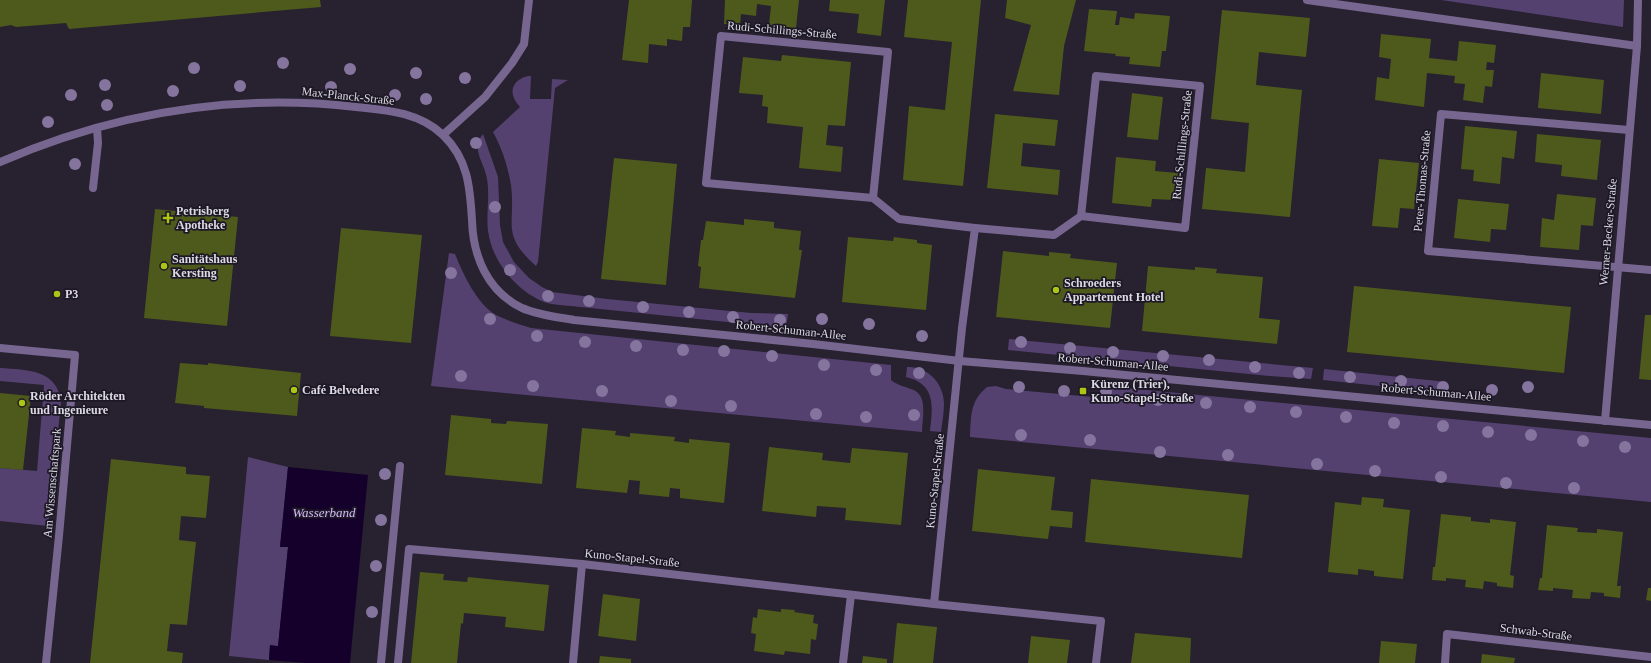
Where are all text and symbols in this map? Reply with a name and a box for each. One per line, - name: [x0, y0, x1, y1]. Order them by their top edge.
- street label: Rudi-Schillings-Straße: [727, 18, 837, 42]
- street label: Max-Planck-Straße: [301, 84, 395, 108]
- street label: Rudi-Schillings-Straße: [1169, 90, 1195, 200]
- street label: Peter-Thomas-Straße: [1411, 130, 1433, 232]
- street label: Werner-Becker-Straße: [1596, 178, 1620, 286]
- place label: Petrisberg Apotheke: [176, 204, 229, 232]
- marker: Petrisberg Apotheke: [163, 213, 173, 223]
- place label: Sanitätshaus Kersting: [172, 252, 238, 280]
- marker: Sanitätshaus Kersting: [159, 261, 169, 271]
- place label: Schroeders Appartement Hotel: [1064, 276, 1164, 304]
- marker: Schroeders Appartement Hotel: [1051, 285, 1061, 295]
- place label: P3: [65, 287, 78, 301]
- marker: P3: [52, 289, 62, 299]
- street label: Robert-Schuman-Allee: [735, 317, 847, 343]
- street label: Robert-Schuman-Allee: [1057, 350, 1169, 374]
- place label: Kürenz (Trier), Kuno-Stapel-Straße: [1091, 377, 1194, 405]
- street label: Robert-Schuman-Allee: [1380, 380, 1492, 404]
- place label: Café Belvedere: [302, 383, 380, 397]
- marker: Café Belvedere: [289, 385, 299, 395]
- marker: Kürenz (Trier), Kuno-Stapel-Straße: [1078, 386, 1088, 396]
- place label: Röder Architekten und Ingenieure: [30, 389, 126, 417]
- marker: Röder Architekten und Ingenieure: [17, 398, 27, 408]
- street label: Am Wissenschaftspark: [40, 427, 64, 539]
- street label: Kuno-Stapel-Straße: [923, 433, 947, 529]
- water label: Wasserband: [292, 505, 356, 520]
- street label: Kuno-Stapel-Straße: [584, 546, 680, 570]
- street label: Schwab-Straße: [1499, 621, 1573, 643]

